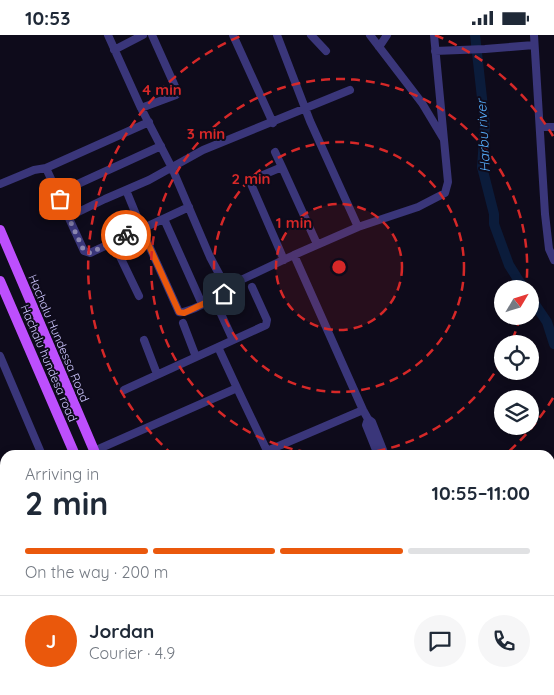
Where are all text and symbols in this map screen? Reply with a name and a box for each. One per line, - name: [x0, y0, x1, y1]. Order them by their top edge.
- text: 10:53: [25, 6, 70, 30]
- text: 4 min: [142, 80, 182, 99]
- water label: Harbu river: [472, 97, 494, 173]
- text: 3 min: [187, 124, 225, 143]
- text: 2 min: [231, 169, 271, 188]
- pin: [39, 178, 81, 220]
- icon: bag: [46, 185, 74, 213]
- courier: [101, 210, 151, 260]
- text: 1 min: [276, 213, 312, 232]
- icon: bike: [112, 221, 140, 249]
- centre of rings: [330, 258, 348, 276]
- street label: Hachalu Hundessa Road: [25, 272, 93, 404]
- pin: [203, 273, 245, 315]
- icon: home: [210, 280, 238, 308]
- north arrow: [494, 280, 539, 325]
- map controls: [494, 280, 539, 435]
- street label: Hachalu hundesa road: [17, 302, 81, 424]
- button: locate: [494, 335, 539, 380]
- button: layers: [494, 390, 539, 435]
- text: Arriving in: [25, 464, 99, 484]
- text: 10:55–11:00: [432, 481, 530, 505]
- text: 2 min: [25, 483, 108, 523]
- text: On the way · 200 m: [25, 562, 168, 582]
- button: chat: [414, 615, 466, 667]
- button: phone: [478, 615, 530, 667]
- text: Jordan: [89, 619, 154, 643]
- text: J: [46, 629, 56, 653]
- text: Courier · 4.9: [89, 643, 175, 663]

